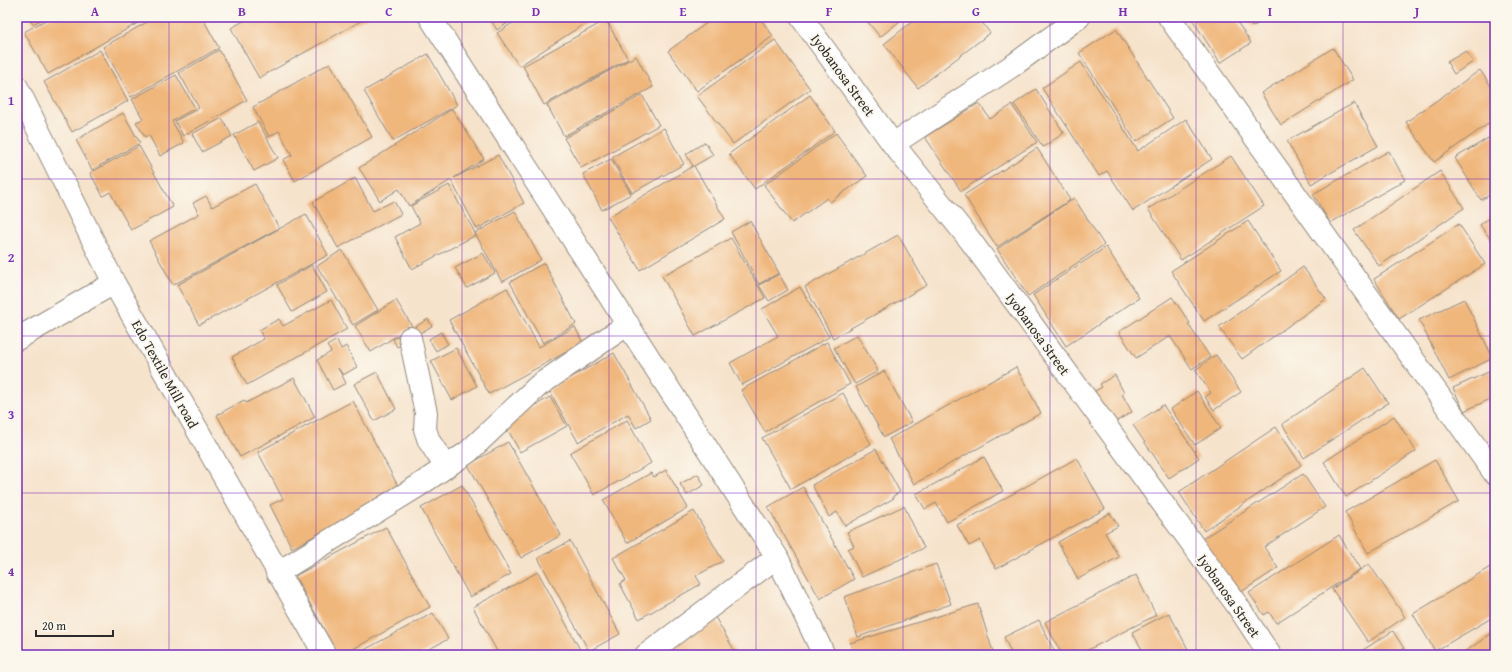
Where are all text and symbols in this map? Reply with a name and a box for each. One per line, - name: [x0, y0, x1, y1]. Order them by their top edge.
- text: A: [91, 2, 100, 21]
- text: B: [238, 2, 246, 21]
- text: C: [385, 2, 393, 21]
- text: D: [532, 2, 540, 21]
- text: E: [680, 2, 687, 21]
- text: F: [826, 2, 833, 21]
- text: G: [972, 2, 980, 21]
- text: H: [1118, 2, 1128, 21]
- text: I: [1268, 2, 1272, 21]
- text: J: [1413, 2, 1420, 21]
- street label: Iyobanosa Street: [806, 30, 880, 120]
- text: 1: [8, 91, 14, 110]
- text: 2: [8, 248, 15, 267]
- street label: Iyobanosa Street: [1001, 289, 1075, 379]
- street label: Edo Textile Mill road: [127, 316, 203, 432]
- text: 3: [8, 405, 14, 424]
- street label: Iyobanosa Street: [1193, 550, 1265, 642]
- text: 4: [8, 562, 15, 581]
- scale bar: [36, 612, 113, 638]
- text: 20 m: [42, 617, 66, 634]

